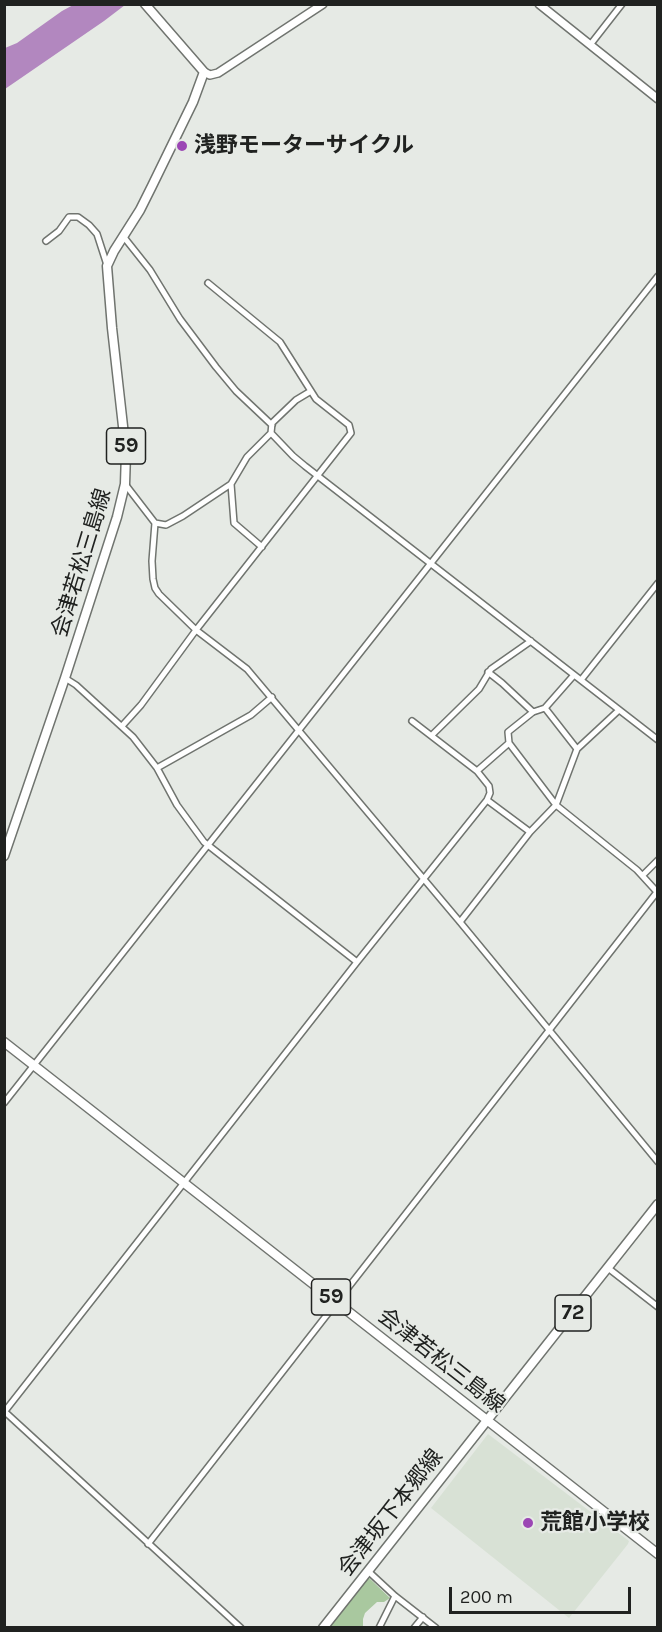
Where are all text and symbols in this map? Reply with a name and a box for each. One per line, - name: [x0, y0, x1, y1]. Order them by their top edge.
- place label: 浅野モーターサイクル: [194, 133, 414, 159]
- marker: 浅野モーターサイクル: [175, 139, 189, 153]
- road number: 59: [106, 428, 146, 464]
- street label: 会津若松三島線: [47, 486, 117, 640]
- road number: 59: [312, 1279, 350, 1315]
- road number: 72: [555, 1295, 591, 1331]
- street label: 会津若松三島線: [372, 1303, 510, 1419]
- street label: 会津坂下本郷線: [333, 1444, 449, 1582]
- place label: 荒館小学校: [540, 1510, 650, 1536]
- marker: 荒館小学校: [521, 1516, 535, 1530]
- scale bar: [452, 1575, 634, 1613]
- text: 200 m: [460, 1586, 513, 1608]

